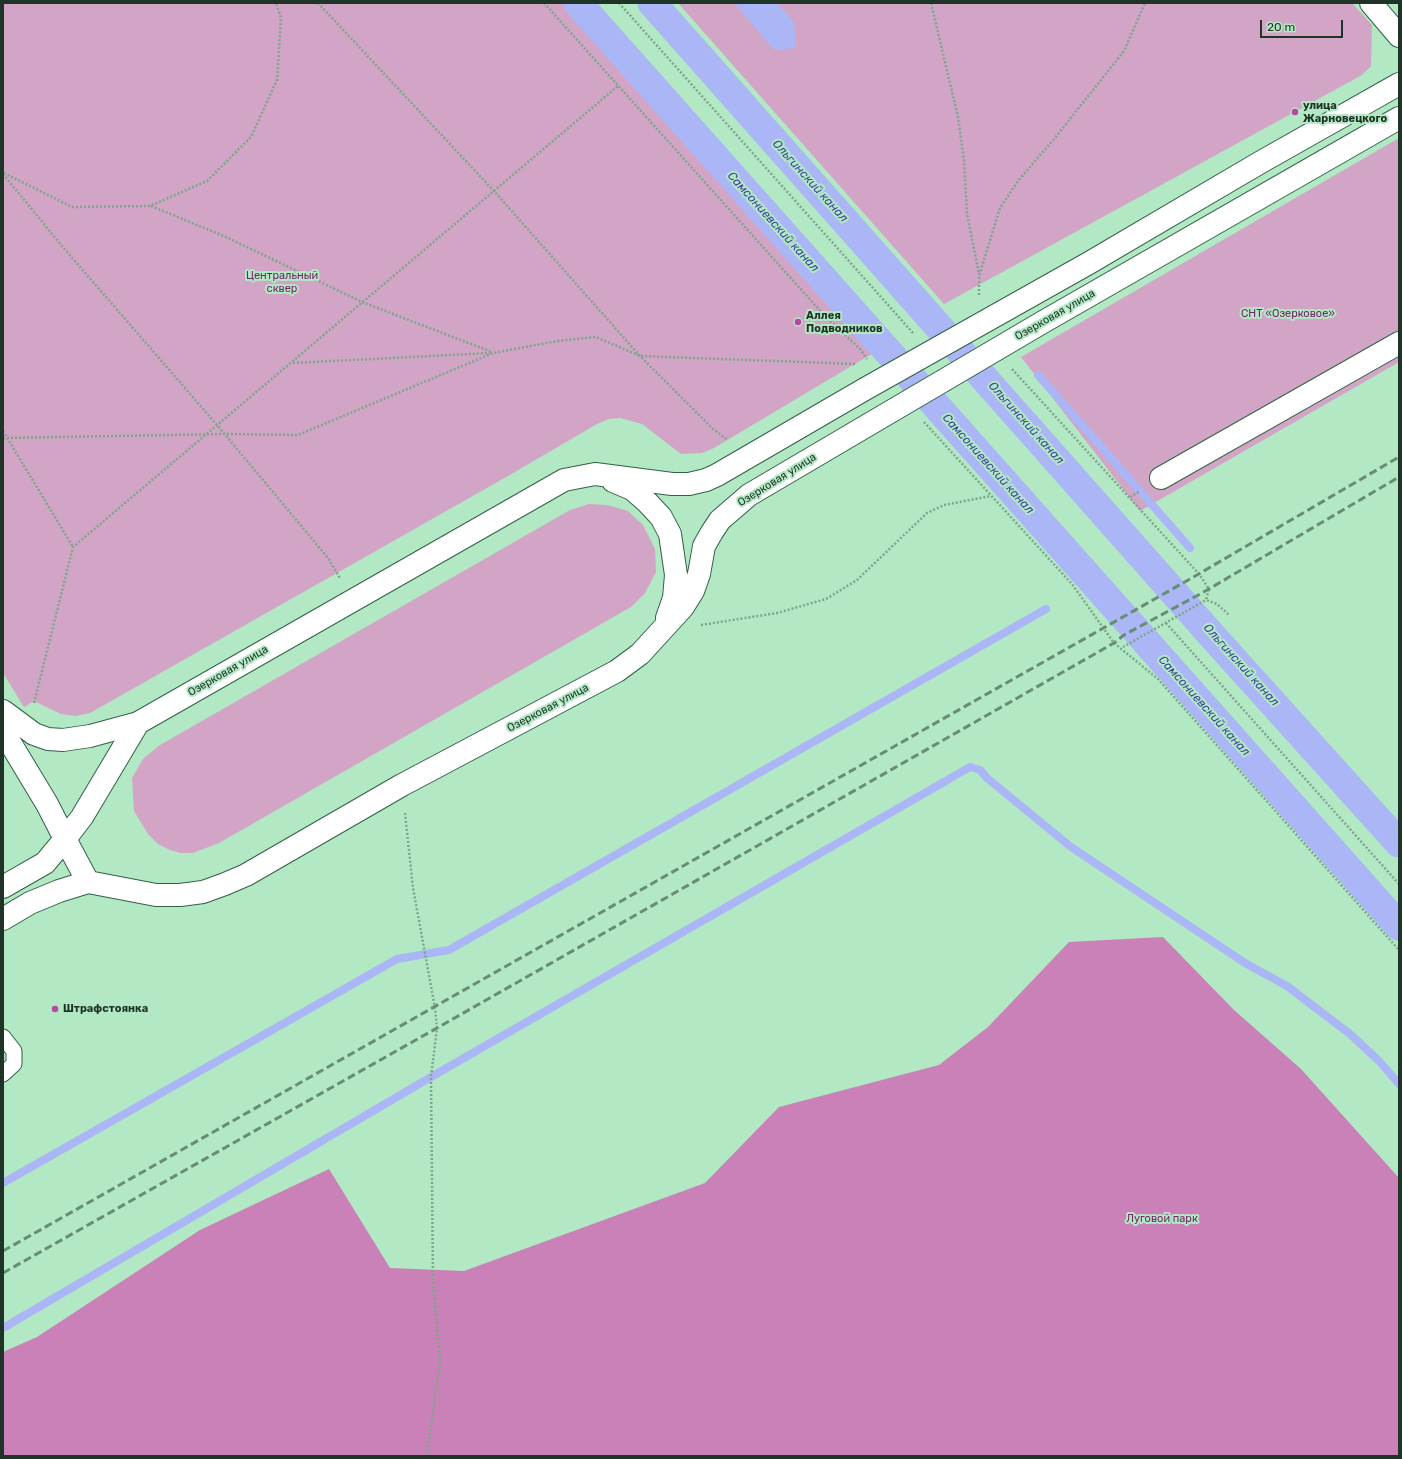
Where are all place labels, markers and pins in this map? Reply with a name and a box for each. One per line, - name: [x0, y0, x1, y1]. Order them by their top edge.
- place label: улица Жарновецкого: [1303, 99, 1387, 125]
- marker: улица Жарновецкого: [1290, 107, 1300, 117]
- place label: Аллея Подводников: [806, 309, 883, 335]
- marker: Аллея Подводников: [793, 317, 803, 327]
- place label: Штрафстоянка: [63, 1002, 148, 1016]
- marker: Штрафстоянка: [50, 1004, 60, 1014]

